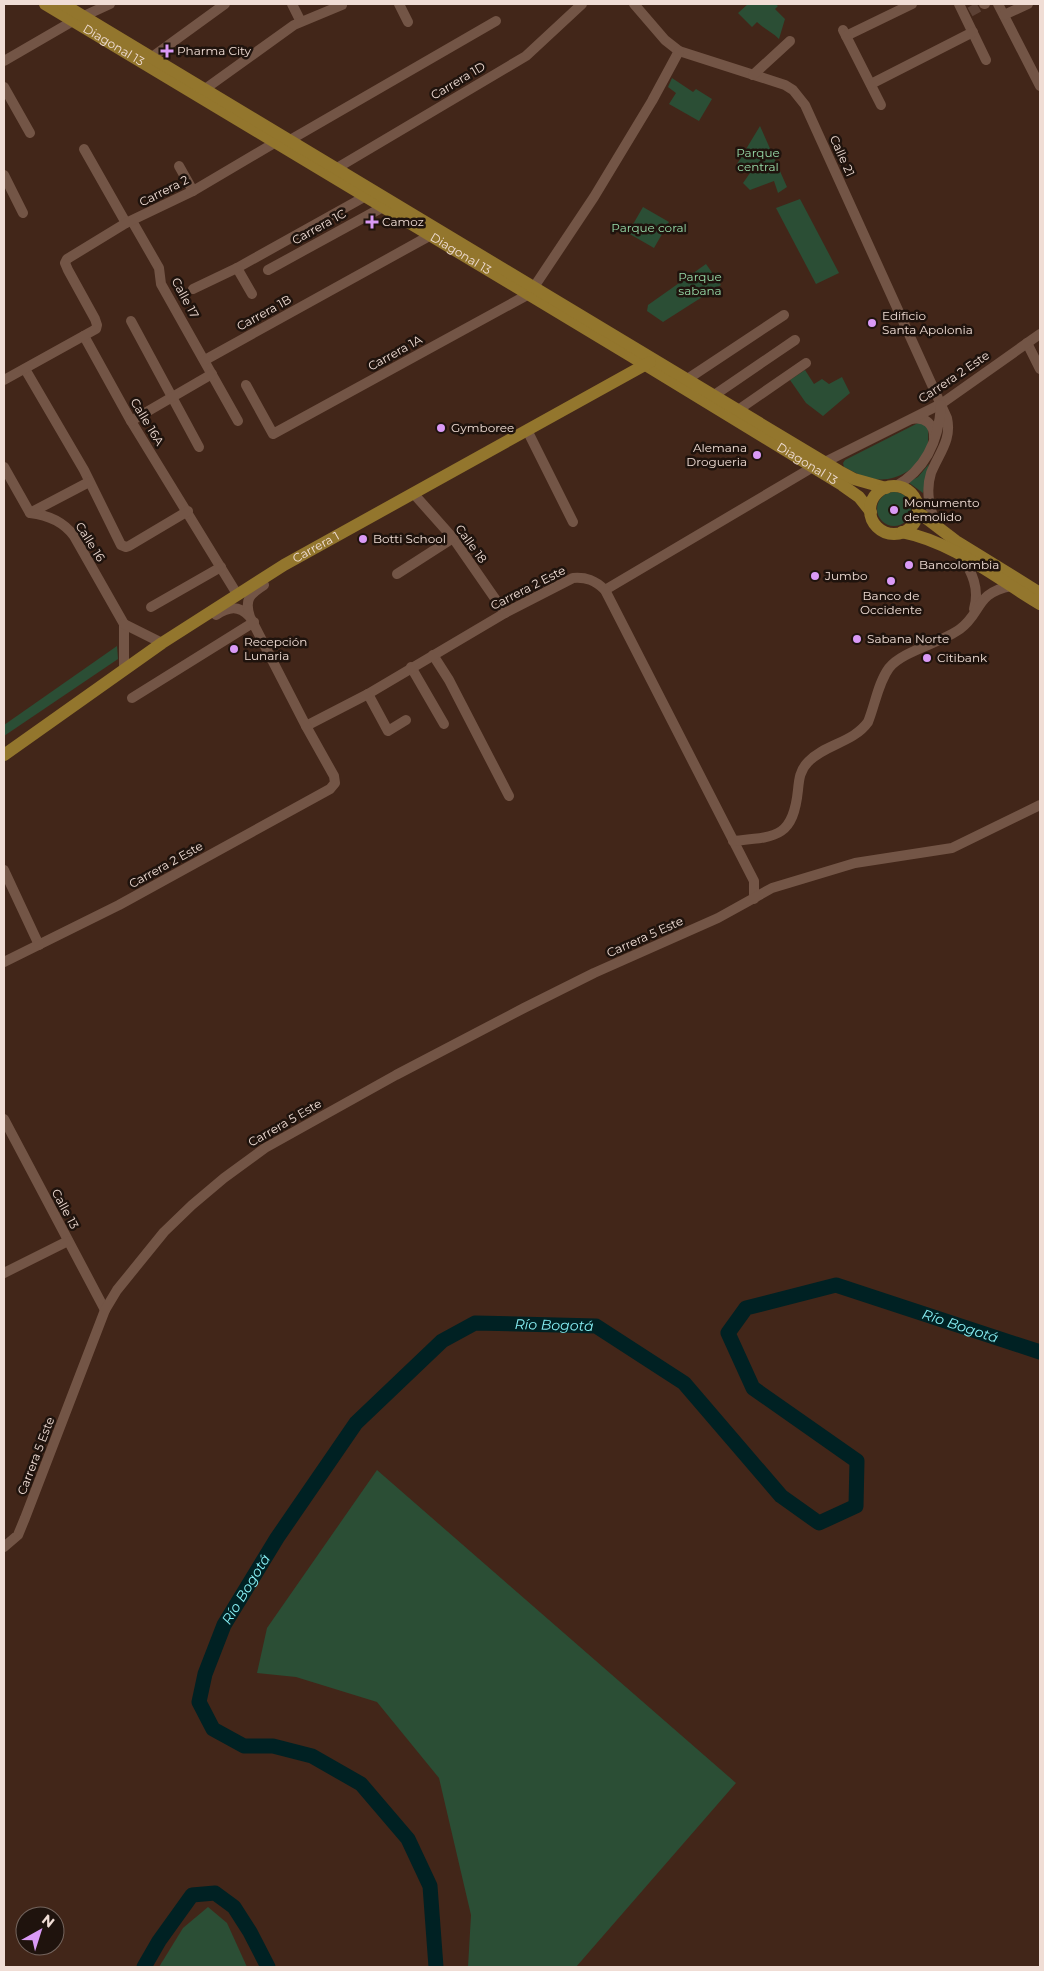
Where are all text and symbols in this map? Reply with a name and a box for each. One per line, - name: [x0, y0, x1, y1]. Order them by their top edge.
- street label: Diagonal 13: [81, 21, 147, 69]
- place label: Pharma City: [177, 43, 252, 58]
- marker: Pharma City: [161, 45, 173, 57]
- street label: Carrera 1D: [428, 58, 488, 103]
- street label: Calle 21: [827, 133, 858, 179]
- park label: Parque central: [736, 145, 780, 174]
- street label: Carrera 2: [137, 172, 191, 209]
- street label: Carrera 1C: [289, 205, 349, 248]
- place label: Camoz: [382, 214, 424, 229]
- marker: Camoz: [366, 216, 378, 228]
- park label: Parque coral: [611, 220, 687, 235]
- street label: Diagonal 13: [428, 229, 495, 278]
- park label: Parque sabana: [678, 269, 722, 298]
- street label: Calle 17: [169, 275, 202, 321]
- street label: Carrera 1B: [234, 291, 294, 334]
- place label: Edificio Santa Apolonia: [882, 308, 973, 337]
- marker: Edificio Santa Apolonia: [866, 317, 878, 329]
- street label: Carrera 1A: [365, 331, 425, 374]
- street label: Carrera 2 Este: [915, 347, 992, 406]
- street label: Calle 16A: [127, 395, 168, 449]
- place label: Gymboree: [451, 420, 514, 435]
- marker: Gymboree: [435, 422, 447, 434]
- street label: Diagonal 13: [774, 439, 841, 488]
- place label: Alemana Drogueria: [686, 440, 747, 469]
- marker: Alemana Drogueria: [751, 449, 763, 461]
- place label: Monumento demolido: [904, 495, 979, 524]
- marker: Monumento demolido: [888, 504, 900, 516]
- street label: Calle 16: [72, 519, 108, 564]
- street label: Calle 18: [452, 521, 491, 566]
- street label: Carrera 1: [290, 528, 342, 566]
- place label: Botti School: [373, 531, 446, 546]
- marker: Botti School: [357, 533, 369, 545]
- place label: Bancolombia: [919, 557, 999, 572]
- marker: Bancolombia: [903, 559, 915, 571]
- street label: Carrera 2 Este: [488, 562, 568, 613]
- place label: Jumbo: [824, 568, 867, 583]
- marker: Jumbo: [809, 570, 821, 582]
- marker: Banco de Occidente: [885, 575, 897, 587]
- place label: Banco de Occidente: [860, 588, 922, 617]
- place label: Sabana Norte: [867, 631, 949, 646]
- marker: Sabana Norte: [851, 633, 863, 645]
- place label: Recepción Lunaria: [244, 634, 308, 663]
- marker: Recepción Lunaria: [228, 643, 240, 655]
- place label: Citibank: [937, 650, 988, 665]
- marker: Citibank: [921, 652, 933, 664]
- street label: Carrera 2 Este: [126, 838, 205, 891]
- street label: Carrera 5 Este: [604, 913, 685, 960]
- street label: Carrera 5 Este: [245, 1095, 324, 1150]
- street label: Calle 13: [49, 1186, 82, 1232]
- water label: Río Bogotá: [920, 1305, 1001, 1347]
- water label: Río Bogotá: [514, 1315, 594, 1335]
- street label: Carrera 5 Este: [14, 1415, 57, 1497]
- water label: Río Bogotá: [218, 1551, 274, 1628]
- north arrow: [15, 1906, 65, 1956]
- text: N: [38, 1910, 58, 1931]

